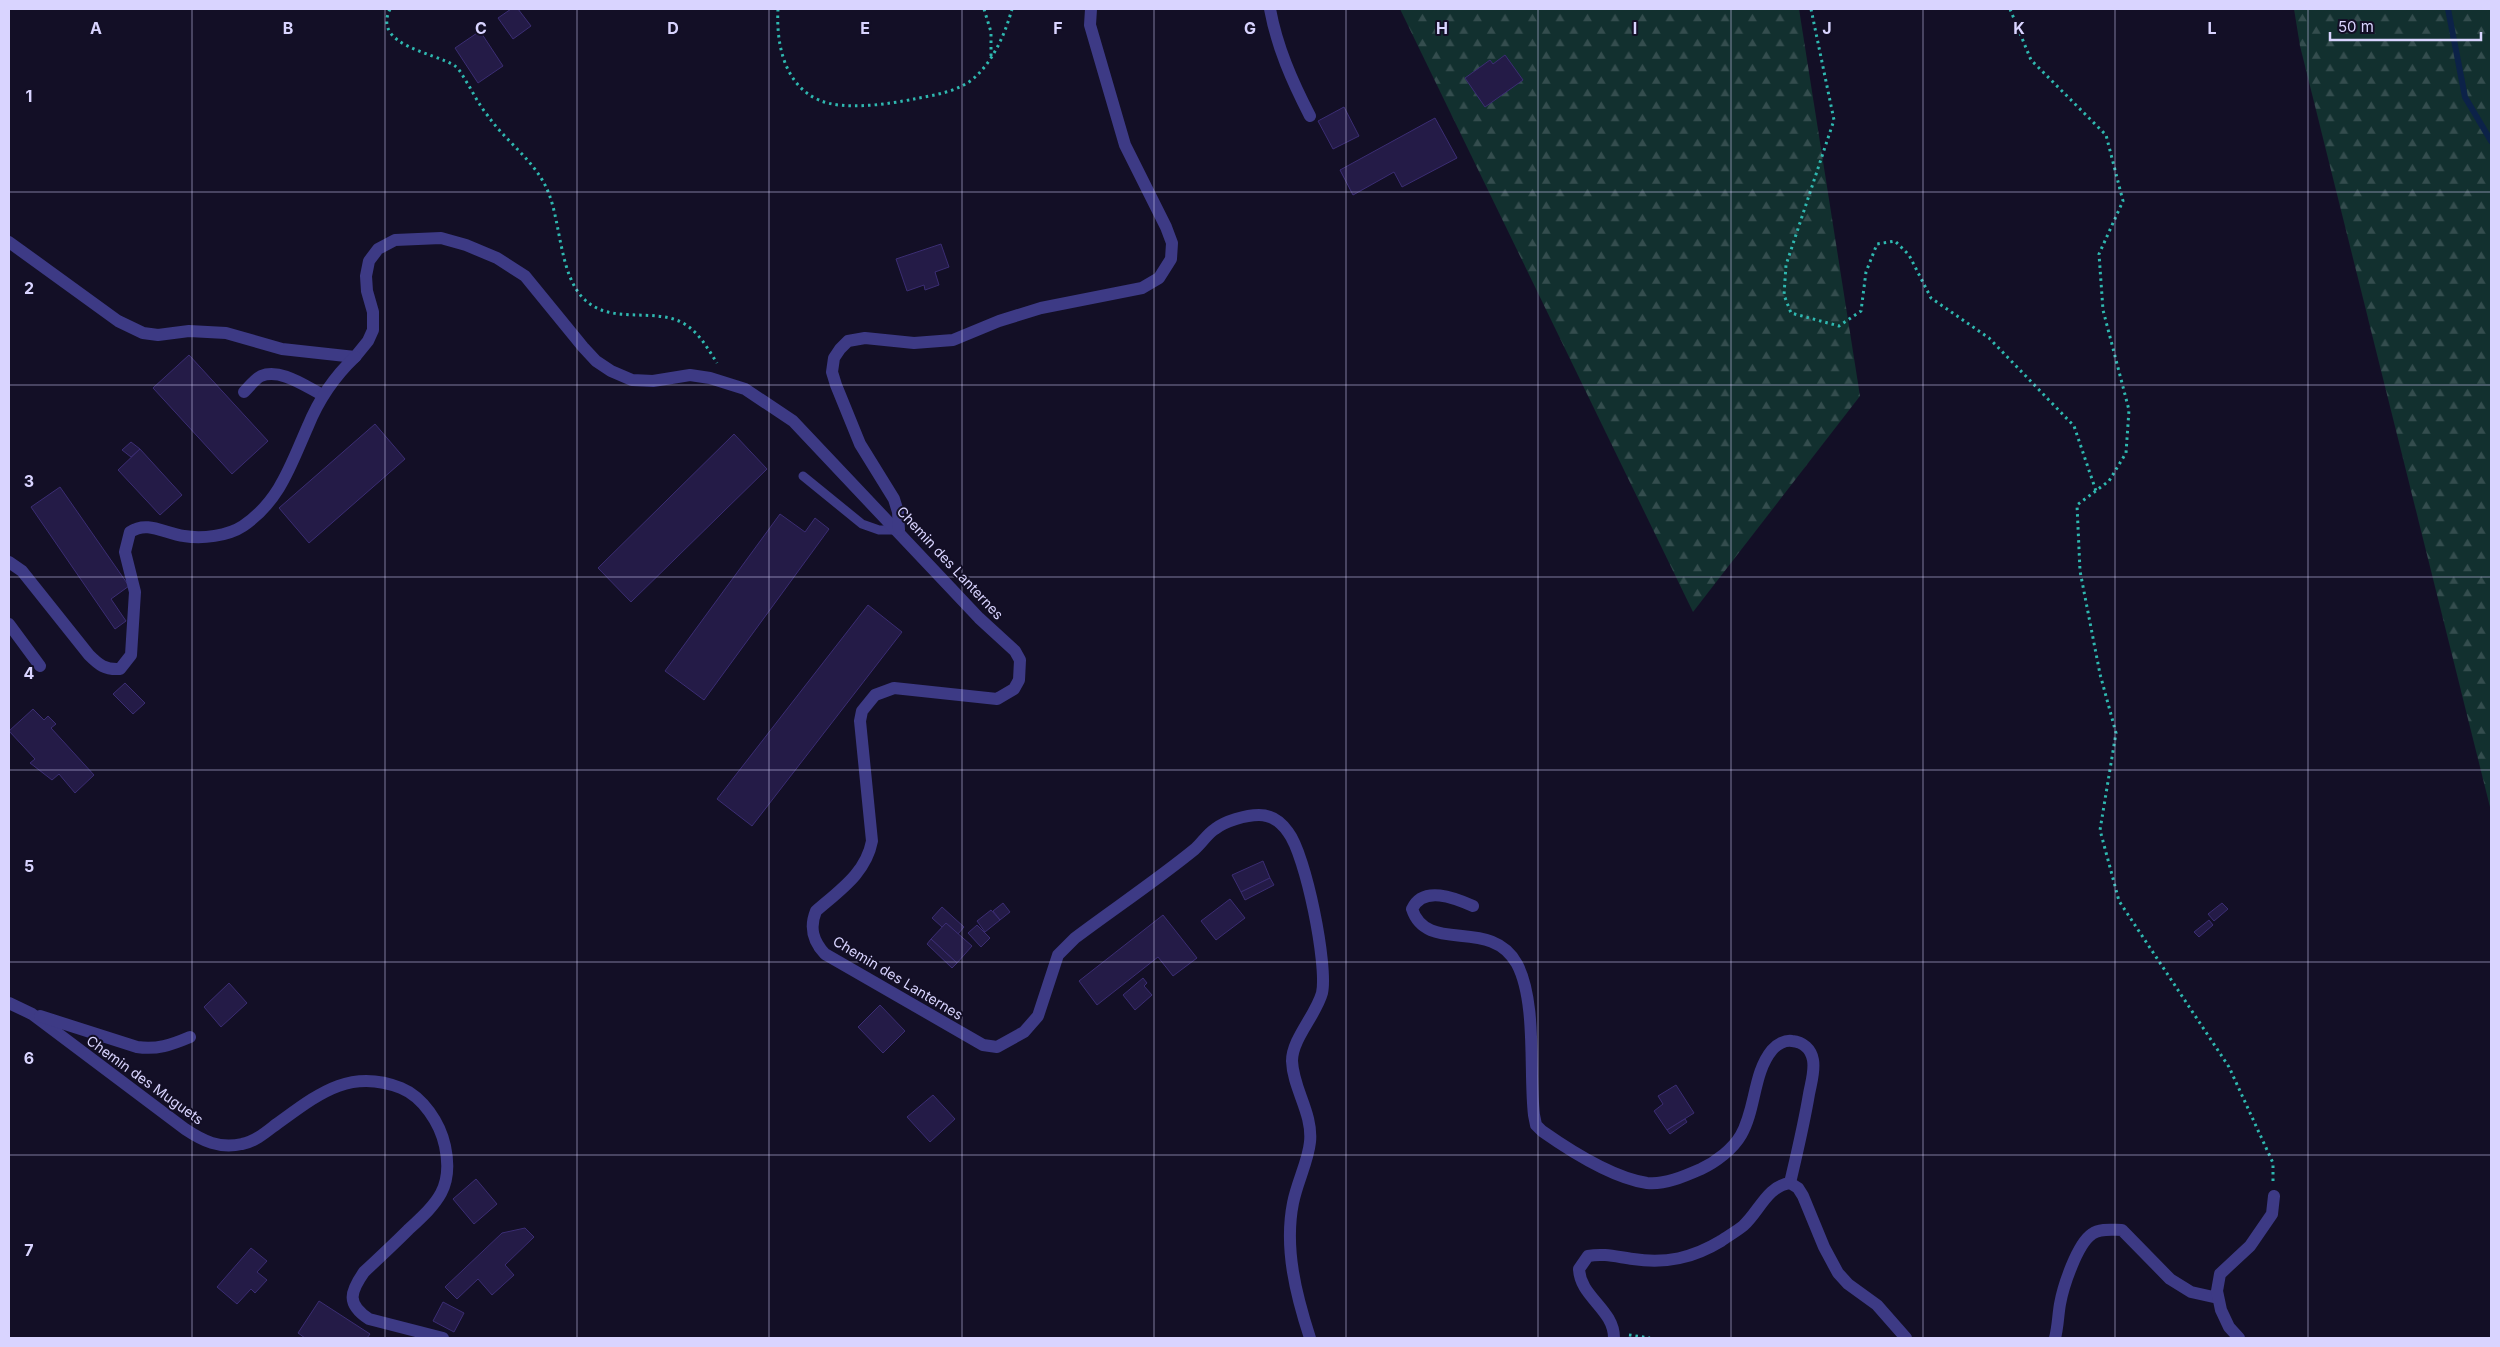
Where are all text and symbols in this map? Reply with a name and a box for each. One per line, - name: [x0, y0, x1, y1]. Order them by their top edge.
- scale bar: [2330, 10, 2481, 42]
- text: 50 m: [2338, 17, 2374, 36]
- text: A: [90, 18, 102, 38]
- text: B: [283, 18, 293, 38]
- text: C: [475, 18, 487, 38]
- text: D: [667, 18, 679, 38]
- text: E: [860, 18, 870, 38]
- text: F: [1053, 18, 1063, 38]
- text: G: [1244, 18, 1256, 38]
- text: H: [1436, 18, 1448, 38]
- text: I: [1633, 18, 1637, 38]
- text: J: [1822, 18, 1832, 38]
- text: K: [2013, 18, 2025, 38]
- text: L: [2207, 18, 2217, 38]
- text: 1: [26, 86, 32, 106]
- text: 2: [24, 278, 34, 298]
- text: 3: [24, 471, 34, 491]
- street label: Chemin des Lanternes: [893, 503, 1007, 623]
- text: 4: [24, 663, 35, 683]
- text: 5: [24, 856, 34, 876]
- street label: Chemin des Lanternes: [830, 932, 966, 1023]
- street label: Chemin des Muguets: [84, 1031, 207, 1128]
- text: 6: [24, 1048, 34, 1068]
- text: 7: [24, 1240, 34, 1260]

